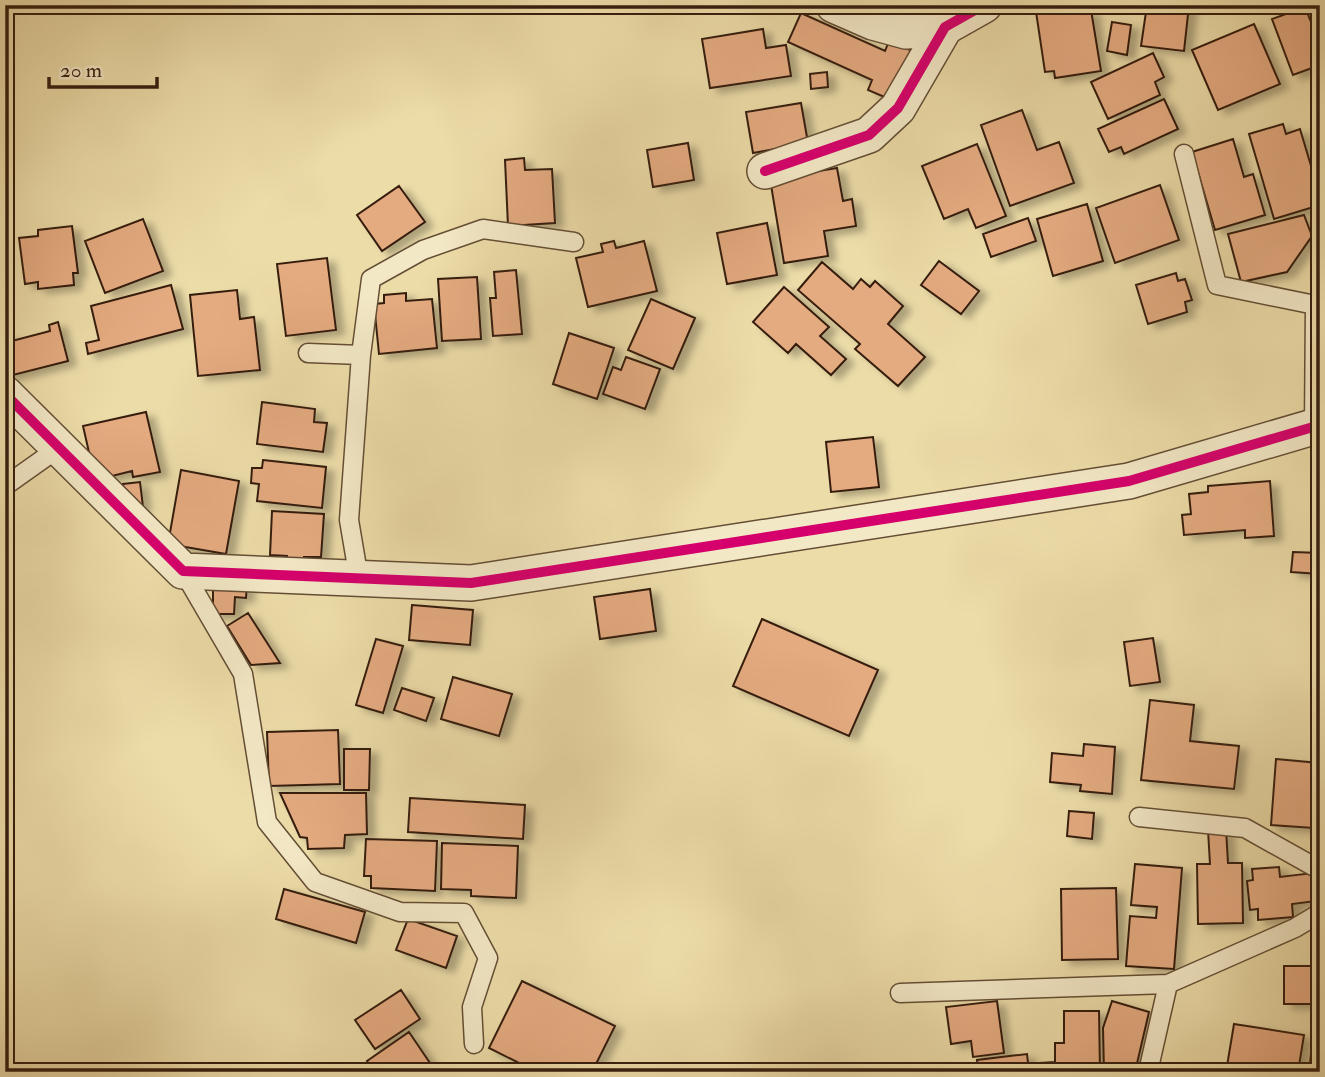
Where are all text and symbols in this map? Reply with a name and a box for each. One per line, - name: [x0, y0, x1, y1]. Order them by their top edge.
- scale bar: [49, 46, 158, 90]
- text: 20 m: [60, 57, 102, 84]

